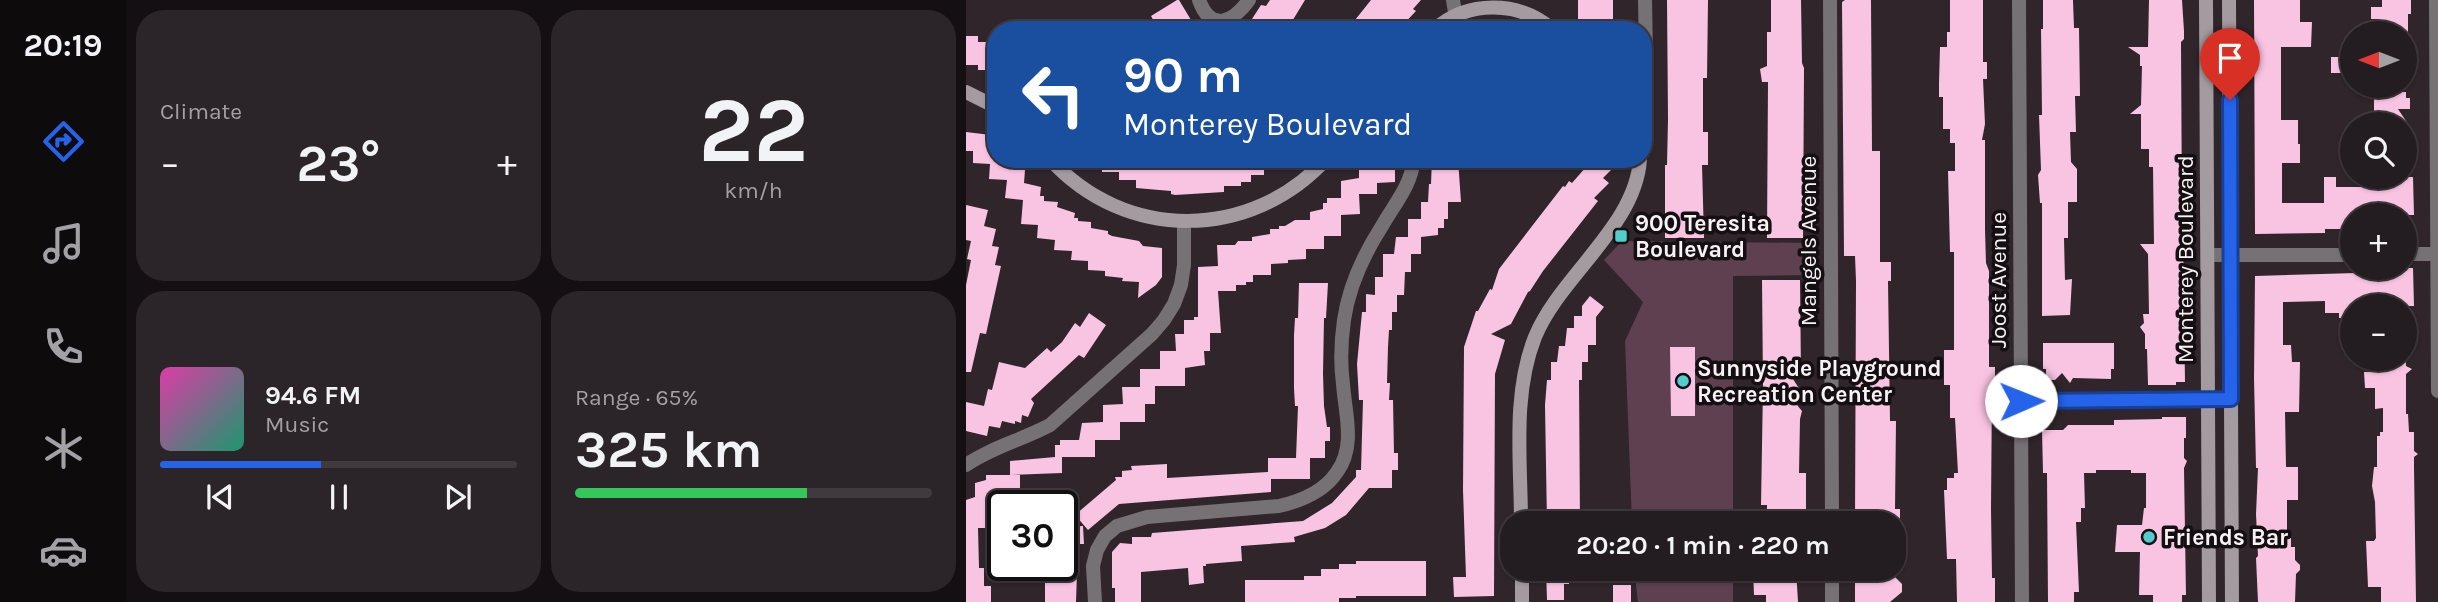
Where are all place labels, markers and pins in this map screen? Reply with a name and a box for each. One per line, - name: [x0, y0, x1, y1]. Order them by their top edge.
- pin: [2200, 28, 2260, 100]
- place label: 900 Teresita Boulevard: [1635, 210, 1770, 263]
- marker: 900 Teresita Boulevard: [1613, 228, 1629, 244]
- place label: Sunnyside Playground Recreation Center: [1697, 355, 1942, 408]
- marker: Sunnyside Playground Recreation Center: [1675, 373, 1691, 389]
- place label: Friends Bar: [2163, 524, 2288, 551]
- marker: Friends Bar: [2141, 529, 2157, 545]

